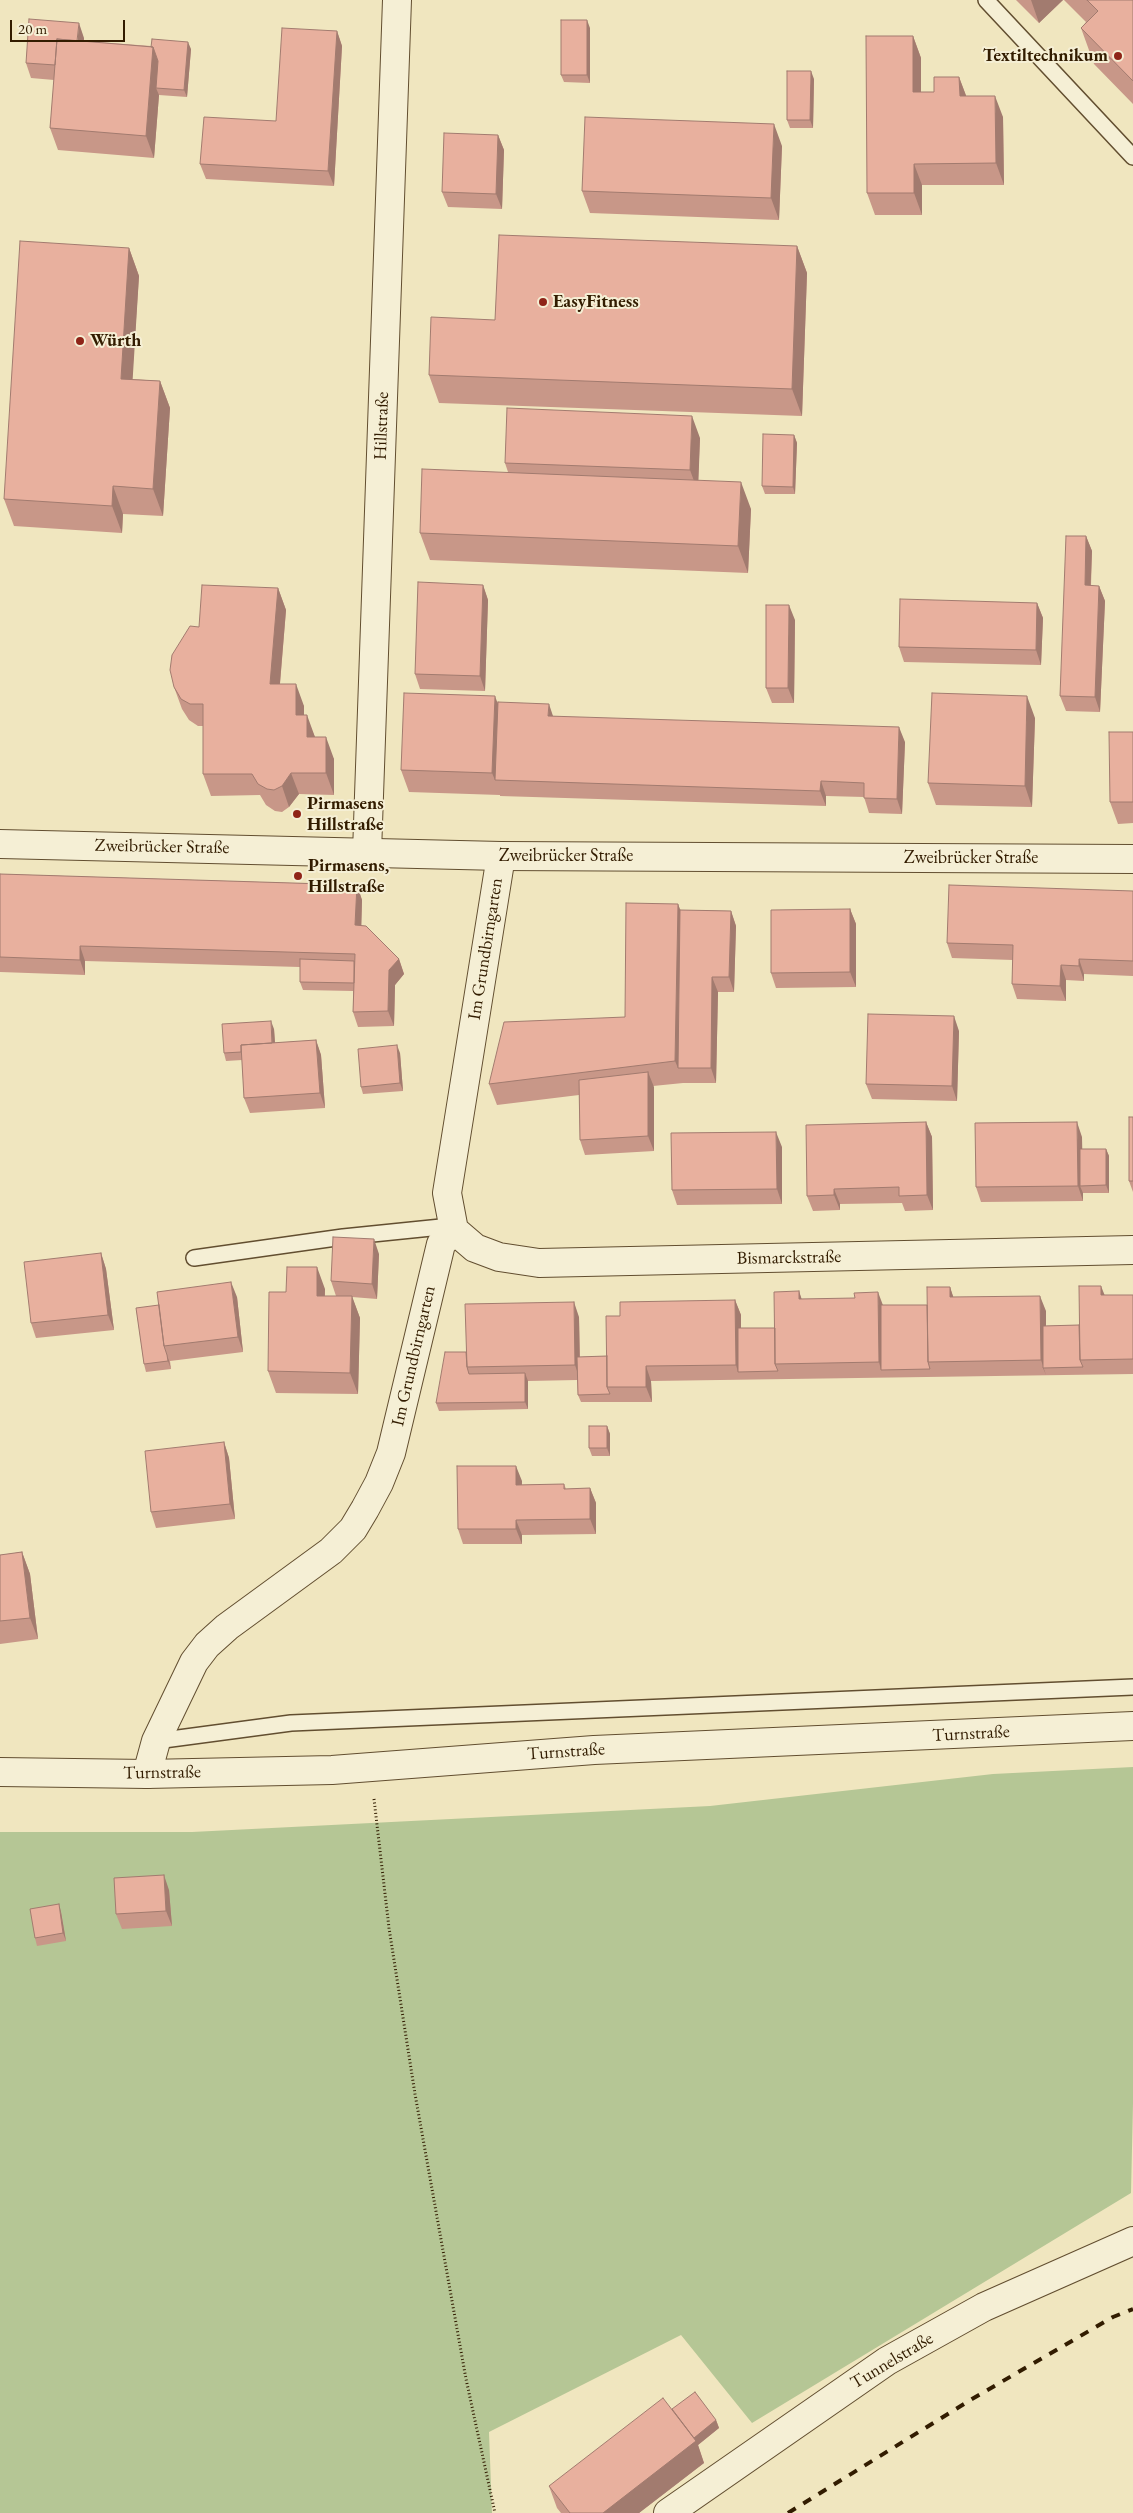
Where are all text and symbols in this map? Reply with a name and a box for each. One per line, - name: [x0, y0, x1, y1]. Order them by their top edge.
- scale bar: [12, 10, 128, 42]
- text: 20 m: [18, 19, 47, 38]
- place label: Textiltechnikum: [983, 45, 1108, 67]
- marker: Textiltechnikum: [1112, 50, 1124, 62]
- place label: EasyFitness: [553, 291, 639, 313]
- marker: EasyFitness: [537, 296, 549, 308]
- place label: Würth: [90, 330, 141, 352]
- marker: Würth: [74, 335, 86, 347]
- street label: Hillstraße: [370, 391, 394, 461]
- place label: Pirmasens Hillstraße: [307, 793, 384, 836]
- marker: Pirmasens Hillstraße: [291, 808, 303, 820]
- street label: Zweibrücker Straße: [95, 835, 229, 859]
- street label: Zweibrücker Straße: [499, 845, 633, 867]
- street label: Zweibrücker Straße: [904, 847, 1038, 869]
- place label: Pirmasens, Hillstraße: [308, 855, 389, 898]
- marker: Pirmasens, Hillstraße: [292, 870, 304, 882]
- street label: Im Grundbirngarten: [464, 877, 508, 1021]
- street label: Bismarckstraße: [737, 1246, 841, 1270]
- street label: Im Grundbirngarten: [387, 1284, 441, 1428]
- street label: Turnstraße: [932, 1721, 1010, 1747]
- street label: Turnstraße: [526, 1739, 606, 1765]
- street label: Turnstraße: [123, 1762, 201, 1784]
- street label: Tunnelstraße: [847, 2328, 937, 2394]

